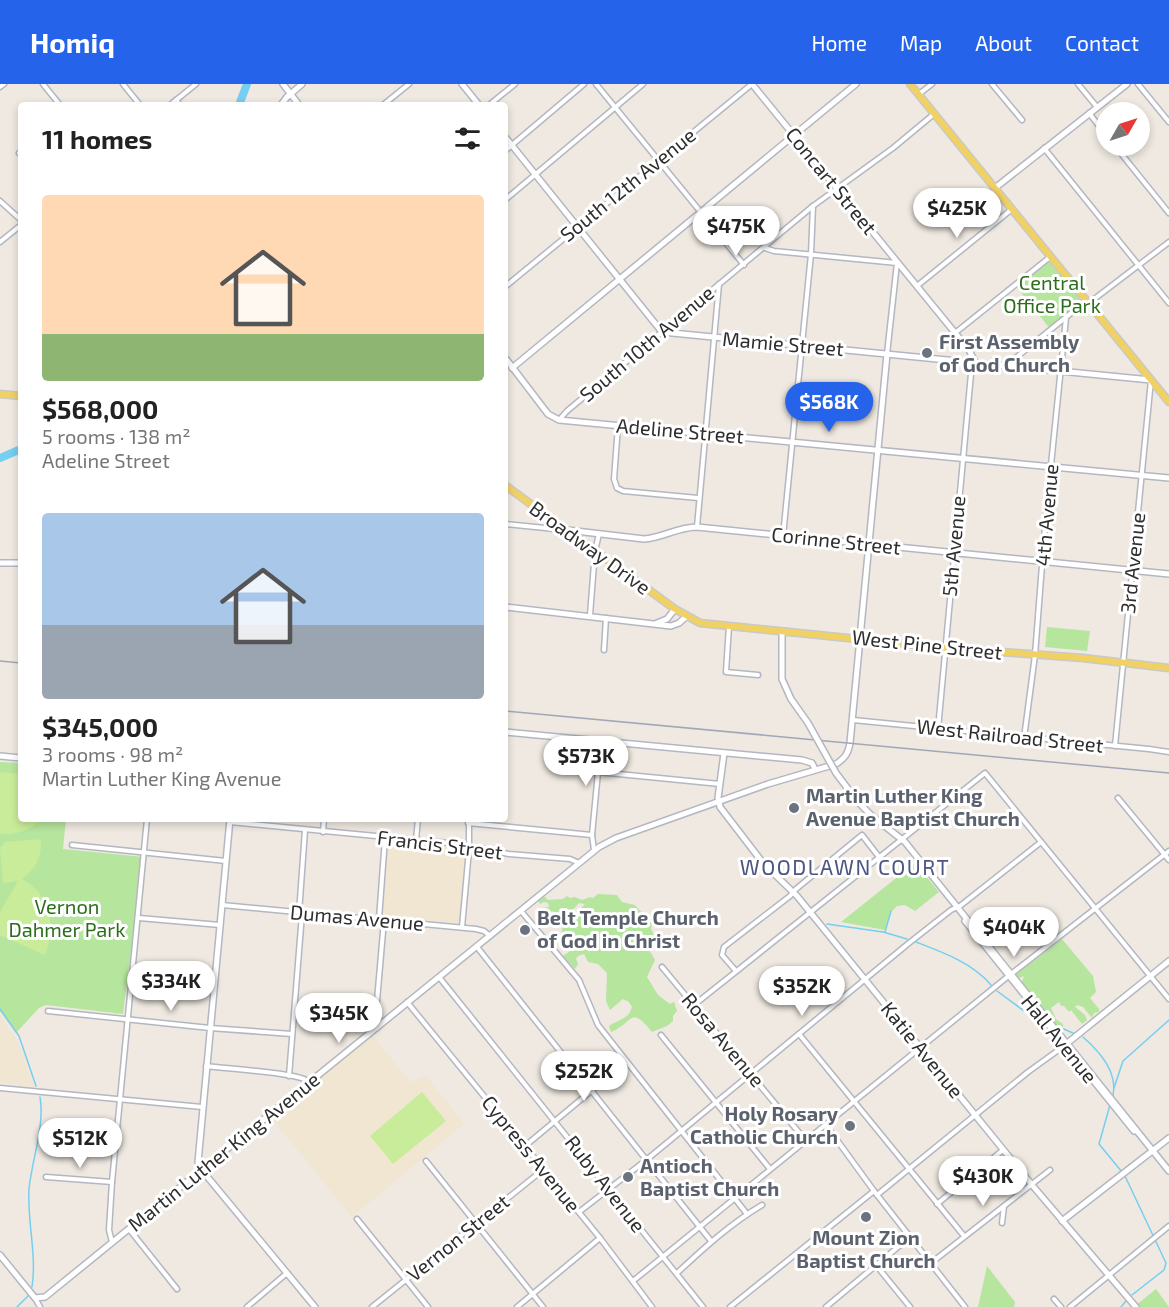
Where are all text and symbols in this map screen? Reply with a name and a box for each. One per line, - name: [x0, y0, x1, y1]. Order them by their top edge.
- text: Homiq: [30, 25, 115, 59]
- text: Home: [811, 30, 867, 55]
- text: Map: [900, 30, 942, 55]
- text: About: [975, 30, 1032, 55]
- text: Contact: [1065, 30, 1139, 55]
- north arrow: [1096, 102, 1150, 156]
- map controls: [1096, 102, 1150, 156]
- icon: filters: [451, 122, 484, 155]
- street label: South 12th Avenue: [555, 122, 700, 246]
- street label: Concart Street: [781, 122, 883, 239]
- text: 11 homes: [42, 123, 152, 154]
- pin: $425K: [915, 188, 999, 239]
- text: $425K: [927, 195, 987, 219]
- pin: $475K: [694, 206, 778, 257]
- text: $475K: [707, 213, 765, 237]
- icon: home: [209, 234, 317, 342]
- park label: Central Office Park: [1003, 270, 1101, 317]
- street label: South 10th Avenue: [574, 280, 718, 406]
- street label: Mamie Street: [721, 326, 845, 360]
- place label: First Assembly of God Church: [939, 329, 1080, 376]
- marker: First Assembly of God Church: [920, 346, 934, 360]
- pin: $568K: [787, 382, 871, 433]
- text: $568K: [799, 389, 859, 413]
- text: $568,000: [42, 393, 158, 424]
- street label: Adeline Street: [615, 412, 745, 448]
- text: 5 rooms · 138 m²: [42, 424, 190, 448]
- text: Adeline Street: [42, 448, 170, 472]
- street label: 4th Avenue: [1030, 463, 1062, 567]
- street label: Broadway Drive: [526, 495, 656, 599]
- street label: 5th Avenue: [937, 495, 969, 597]
- street label: 3rd Avenue: [1115, 511, 1149, 615]
- street label: Corinne Street: [770, 521, 902, 559]
- icon: home: [209, 552, 317, 660]
- street label: West Pine Street: [851, 624, 1004, 664]
- text: $345,000: [42, 711, 158, 742]
- street label: West Railroad Street: [916, 713, 1105, 757]
- pin: $573K: [544, 736, 628, 787]
- text: 3 rooms · 98 m²: [42, 742, 183, 766]
- text: $573K: [557, 743, 615, 767]
- text: Martin Luther King Avenue: [42, 766, 281, 790]
- place label: Martin Luther King Avenue Baptist Church: [806, 783, 1020, 830]
- marker: Martin Luther King Avenue Baptist Church: [787, 801, 801, 815]
- street label: Francis Street: [376, 824, 504, 864]
- district label: WOODLAWN COURT: [740, 854, 950, 879]
- park label: Vernon Dahmer Park: [8, 894, 126, 941]
- street label: Dumas Avenue: [289, 899, 425, 935]
- place label: Belt Temple Church of God in Christ: [537, 905, 719, 952]
- pin: $404K: [972, 907, 1056, 958]
- text: $404K: [983, 914, 1045, 938]
- marker: Belt Temple Church of God in Christ: [518, 923, 532, 937]
- pin: $334K: [129, 961, 213, 1012]
- pin: $352K: [760, 966, 844, 1017]
- text: $334K: [141, 968, 201, 992]
- text: $352K: [773, 973, 831, 997]
- street label: Rosa Avenue: [677, 987, 770, 1091]
- street label: Hall Avenue: [1017, 989, 1103, 1087]
- pin: $345K: [297, 993, 381, 1044]
- street label: Katie Avenue: [877, 996, 969, 1102]
- text: $345K: [309, 1000, 369, 1024]
- pin: $252K: [542, 1051, 626, 1102]
- text: $252K: [555, 1058, 613, 1082]
- street label: Martin Luther King Avenue: [123, 1067, 324, 1236]
- street label: Cypress Avenue: [477, 1090, 586, 1217]
- place label: Holy Rosary Catholic Church: [690, 1101, 839, 1148]
- pin: $512K: [38, 1118, 122, 1169]
- marker: Holy Rosary Catholic Church: [843, 1119, 857, 1133]
- text: $512K: [52, 1125, 108, 1149]
- street label: Ruby Avenue: [561, 1130, 651, 1237]
- place label: Antioch Baptist Church: [640, 1153, 779, 1200]
- pin: $430K: [941, 1156, 1025, 1207]
- text: $430K: [953, 1163, 1013, 1187]
- marker: Antioch Baptist Church: [621, 1170, 635, 1184]
- street label: Vernon Street: [401, 1188, 514, 1286]
- marker: Mount Zion Baptist Church: [859, 1210, 873, 1224]
- place label: Mount Zion Baptist Church: [796, 1225, 936, 1272]

